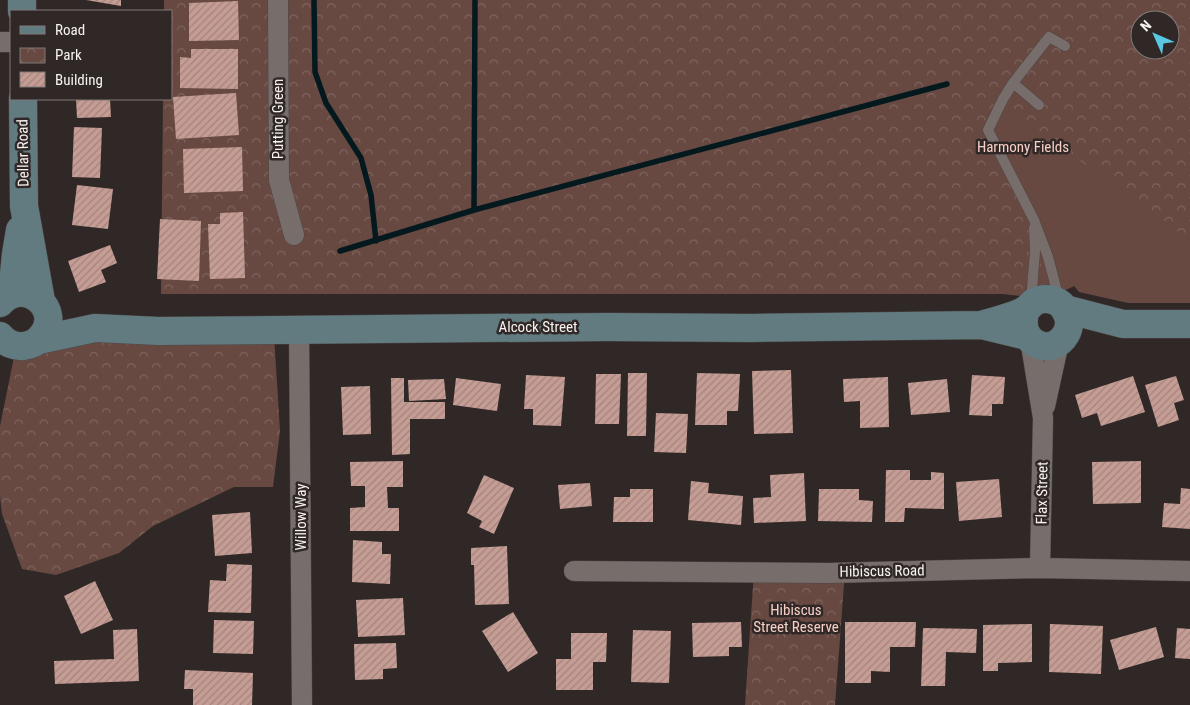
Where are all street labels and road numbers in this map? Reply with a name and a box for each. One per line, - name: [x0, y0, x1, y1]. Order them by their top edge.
- street label: Putting Green: [269, 79, 287, 159]
- street label: Dellar Road: [13, 119, 33, 187]
- street label: Alcock Street: [499, 318, 577, 336]
- street label: Flax Street: [1032, 461, 1052, 525]
- street label: Willow Way: [292, 484, 310, 550]
- street label: Hibiscus Road: [839, 561, 925, 581]

